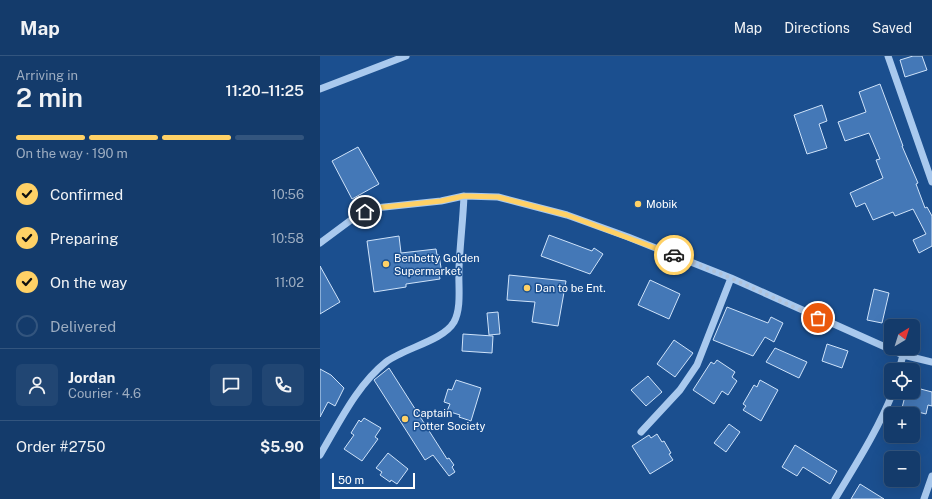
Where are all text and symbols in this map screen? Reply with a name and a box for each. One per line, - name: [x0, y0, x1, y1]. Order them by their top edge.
- text: Map: [20, 17, 60, 39]
- text: Map: [734, 20, 762, 36]
- text: Directions: [784, 20, 850, 36]
- text: Saved: [872, 20, 912, 36]
- text: Arriving in: [16, 68, 78, 83]
- text: 2 min: [16, 82, 83, 113]
- text: 11:20–11:25: [225, 82, 304, 99]
- text: On the way · 190 m: [16, 146, 128, 161]
- icon: check: [16, 183, 38, 205]
- text: Confirmed: [50, 186, 123, 203]
- text: 10:56: [271, 187, 304, 202]
- pin: [348, 195, 382, 229]
- place label: Mobik: [646, 198, 677, 210]
- marker: Mobik: [633, 199, 643, 209]
- icon: home: [354, 201, 376, 223]
- icon: check: [16, 227, 38, 249]
- text: Preparing: [50, 230, 119, 247]
- text: 10:58: [271, 231, 304, 246]
- courier: [654, 235, 694, 275]
- icon: car: [663, 244, 685, 266]
- place label: Benbetty Golden Supermarket: [394, 252, 480, 277]
- marker: Benbetty Golden Supermarket: [381, 259, 391, 269]
- icon: check: [16, 271, 38, 293]
- text: On the way: [50, 274, 127, 291]
- text: 11:02: [275, 275, 304, 290]
- place label: Dan to be Ent.: [535, 282, 606, 294]
- marker: Dan to be Ent.: [522, 283, 532, 293]
- pin: [801, 301, 835, 335]
- icon: bag: [807, 307, 829, 329]
- text: Delivered: [50, 318, 116, 335]
- north arrow: [884, 319, 920, 355]
- map controls: [884, 319, 920, 487]
- button: locate: [884, 363, 920, 399]
- button: person: [16, 364, 58, 406]
- button: chat: [210, 364, 252, 406]
- button: phone: [262, 364, 304, 406]
- text: Jordan: [68, 369, 115, 386]
- text: Courier · 4.6: [68, 386, 141, 401]
- place label: Captain Potter Society: [413, 407, 485, 432]
- button: +: [884, 407, 920, 443]
- marker: Captain Potter Society: [400, 414, 410, 424]
- text: Order #2750: [16, 438, 105, 455]
- text: $5.90: [260, 438, 304, 455]
- button: −: [884, 451, 920, 487]
- scale bar: [332, 471, 415, 490]
- text: 50 m: [338, 474, 364, 486]

